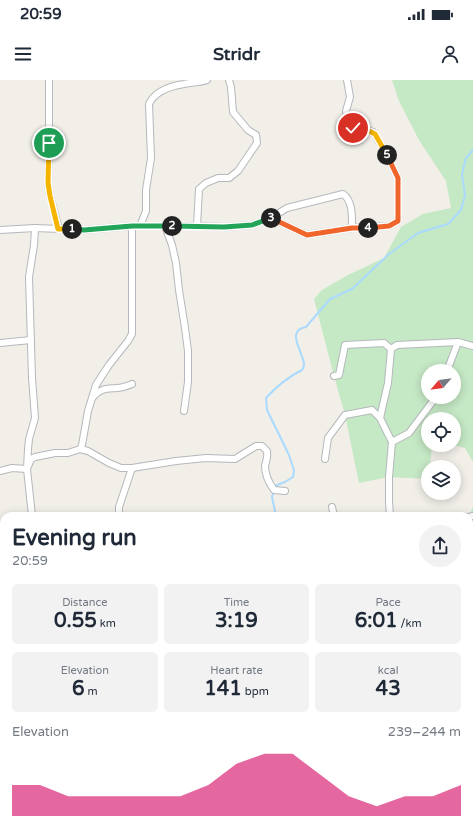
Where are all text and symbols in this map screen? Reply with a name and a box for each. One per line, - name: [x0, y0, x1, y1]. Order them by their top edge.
- text: 20:59: [20, 5, 62, 23]
- icon: menu: [12, 43, 34, 65]
- text: Stridr: [213, 43, 260, 65]
- icon: person: [439, 43, 461, 65]
- pin: [336, 111, 370, 145]
- icon: check: [342, 117, 364, 139]
- pin: [32, 126, 66, 160]
- icon: arrive: [38, 132, 60, 154]
- pin: 5: [377, 145, 397, 165]
- text: 5: [384, 148, 390, 161]
- pin: 3: [261, 208, 281, 228]
- text: 3: [268, 211, 274, 224]
- pin: 2: [162, 216, 182, 236]
- pin: 4: [358, 218, 378, 238]
- pin: 1: [62, 219, 82, 239]
- text: 2: [169, 219, 175, 232]
- text: 4: [365, 221, 371, 234]
- text: 1: [69, 222, 75, 235]
- north arrow: [421, 364, 461, 404]
- map controls: [421, 364, 461, 500]
- button: locate: [421, 412, 461, 452]
- button: layers: [421, 460, 461, 500]
- text: Evening run: [12, 525, 137, 551]
- button: share: [419, 525, 461, 567]
- text: 20:59: [12, 553, 48, 569]
- text: Distance: [62, 596, 107, 609]
- text: Time: [224, 596, 249, 609]
- text: Pace: [375, 596, 401, 609]
- text: 0.55: [54, 609, 97, 633]
- text: 3:19: [215, 609, 258, 633]
- text: 6:01: [355, 609, 398, 633]
- text: km: [97, 617, 116, 630]
- text: /km: [398, 617, 422, 630]
- text: Elevation: [61, 664, 109, 677]
- text: Heart rate: [210, 664, 263, 677]
- text: kcal: [378, 664, 399, 677]
- text: 6: [72, 677, 85, 701]
- text: 141: [204, 677, 242, 701]
- text: 43: [376, 677, 401, 701]
- text: m: [85, 685, 98, 698]
- text: bpm: [242, 685, 269, 698]
- text: Elevation: [12, 724, 69, 740]
- text: 239–244 m: [388, 724, 461, 740]

